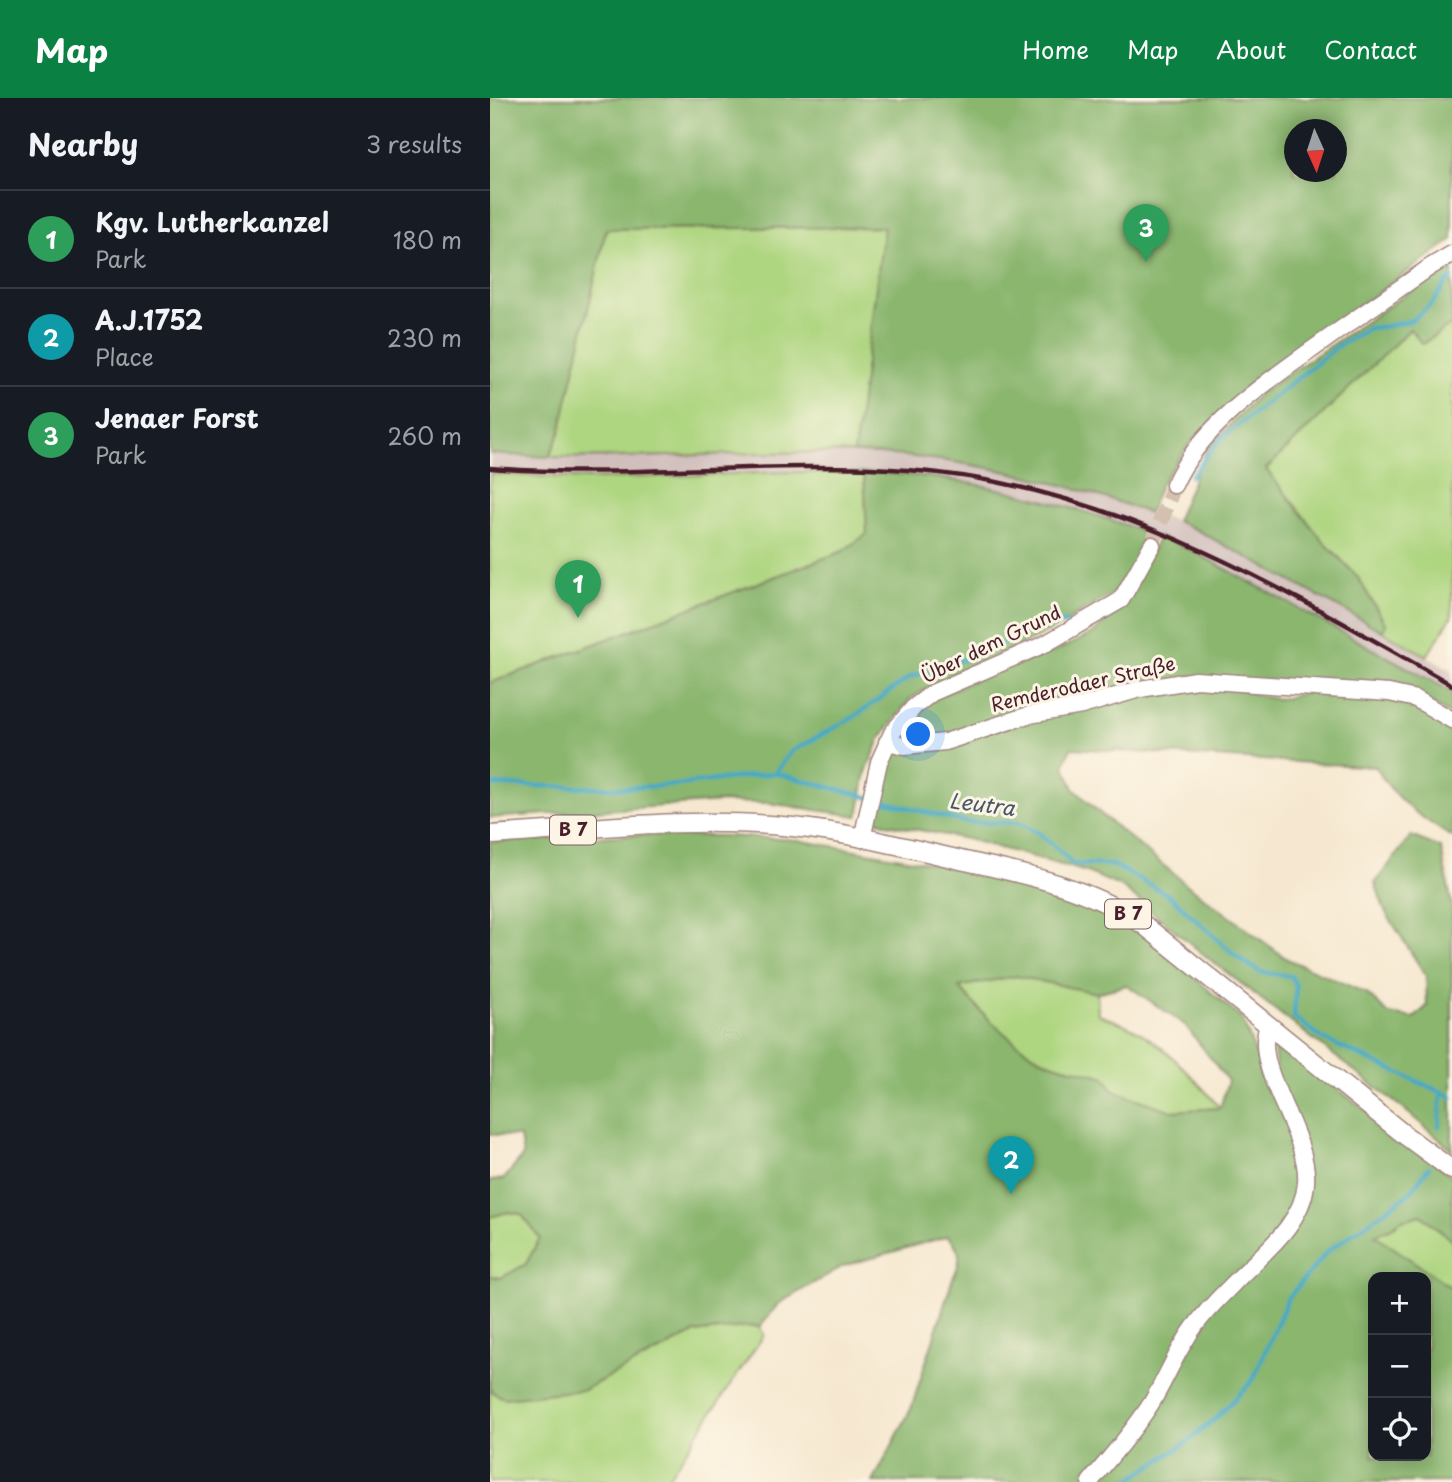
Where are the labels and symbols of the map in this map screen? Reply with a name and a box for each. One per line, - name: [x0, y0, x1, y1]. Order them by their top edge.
- north arrow: [1284, 119, 1347, 182]
- pin: 3: [1123, 204, 1169, 262]
- pin: 1: [555, 560, 601, 618]
- street label: Über dem Grund: [916, 597, 1065, 689]
- street label: Remderodaer Straße: [988, 648, 1178, 718]
- your location: [901, 717, 935, 751]
- water label: Leutra: [948, 783, 1018, 823]
- road number: B 7: [550, 816, 596, 844]
- road number: B 7: [1105, 900, 1151, 928]
- pin: 2: [988, 1136, 1034, 1194]

